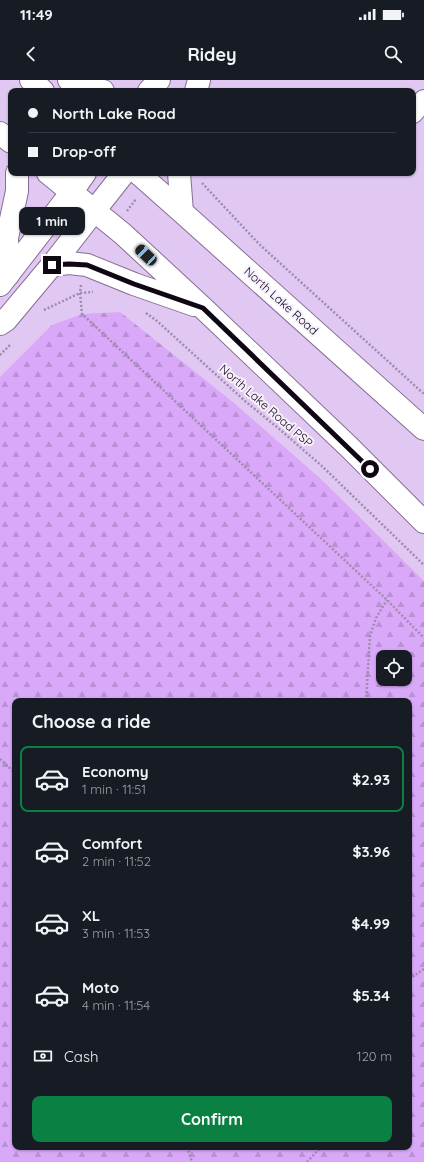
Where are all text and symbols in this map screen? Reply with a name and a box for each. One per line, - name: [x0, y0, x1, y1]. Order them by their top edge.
- text: 11:49: [20, 5, 53, 24]
- icon: back: [20, 43, 42, 65]
- text: Ridey: [187, 43, 237, 66]
- icon: search: [382, 43, 404, 65]
- text: North Lake Road: [52, 104, 176, 123]
- text: Drop-off: [52, 142, 116, 161]
- callout: 1 min: [19, 207, 85, 235]
- text: 1 min: [36, 213, 68, 229]
- car: [133, 242, 159, 268]
- route end: [43, 256, 61, 274]
- street label: North Lake Road: [241, 263, 321, 338]
- street label: North Lake Road PSP: [217, 361, 316, 450]
- route start: [361, 460, 379, 478]
- map controls: [376, 650, 412, 686]
- button: locate: [376, 650, 412, 686]
- text: Choose a ride: [32, 710, 151, 733]
- icon: car: [34, 761, 70, 797]
- text: Economy: [82, 762, 149, 781]
- text: $2.93: [352, 770, 390, 789]
- text: 1 min · 11:51: [82, 781, 146, 797]
- icon: car: [34, 833, 70, 869]
- text: Comfort: [82, 834, 143, 853]
- text: $3.96: [352, 842, 390, 861]
- text: 2 min · 11:52: [82, 853, 151, 869]
- icon: car: [34, 905, 70, 941]
- text: XL: [82, 906, 100, 925]
- text: $4.99: [351, 914, 390, 933]
- text: 3 min · 11:53: [82, 925, 150, 941]
- icon: car: [34, 977, 70, 1013]
- text: Moto: [82, 978, 119, 997]
- text: $5.34: [352, 986, 390, 1005]
- text: 4 min · 11:54: [82, 997, 150, 1013]
- icon: cash: [32, 1045, 54, 1067]
- text: Cash: [64, 1047, 98, 1066]
- text: 120 m: [357, 1048, 392, 1064]
- button: Confirm: [32, 1096, 392, 1142]

